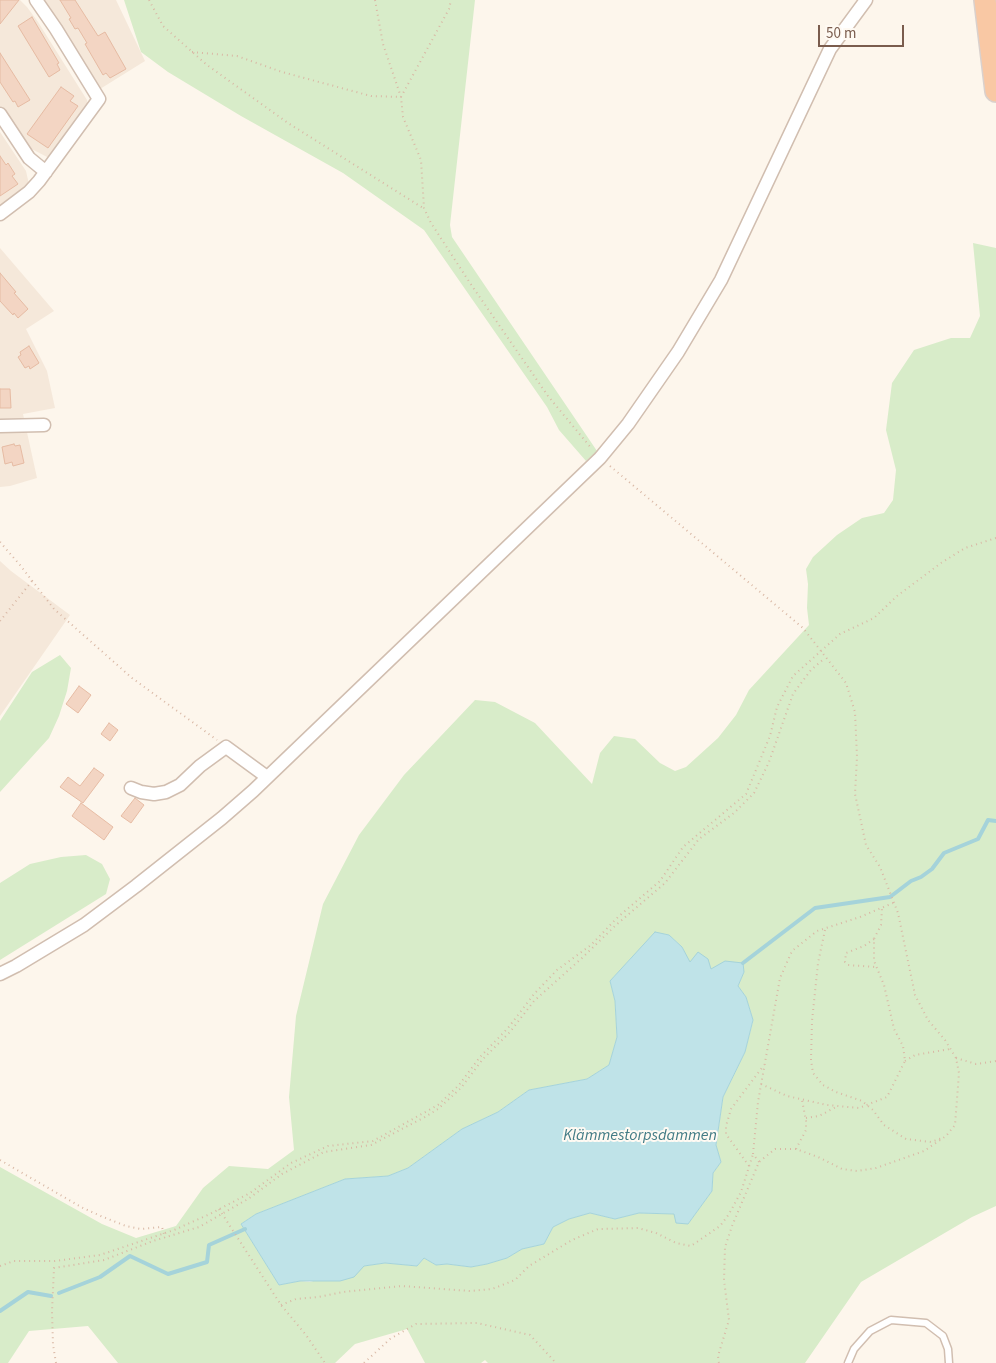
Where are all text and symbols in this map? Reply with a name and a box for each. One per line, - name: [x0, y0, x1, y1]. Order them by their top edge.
- scale bar: [821, 15, 907, 47]
- text: 50 m: [826, 23, 856, 44]
- water label: Klämmestorpsdammen: [563, 1126, 717, 1146]

